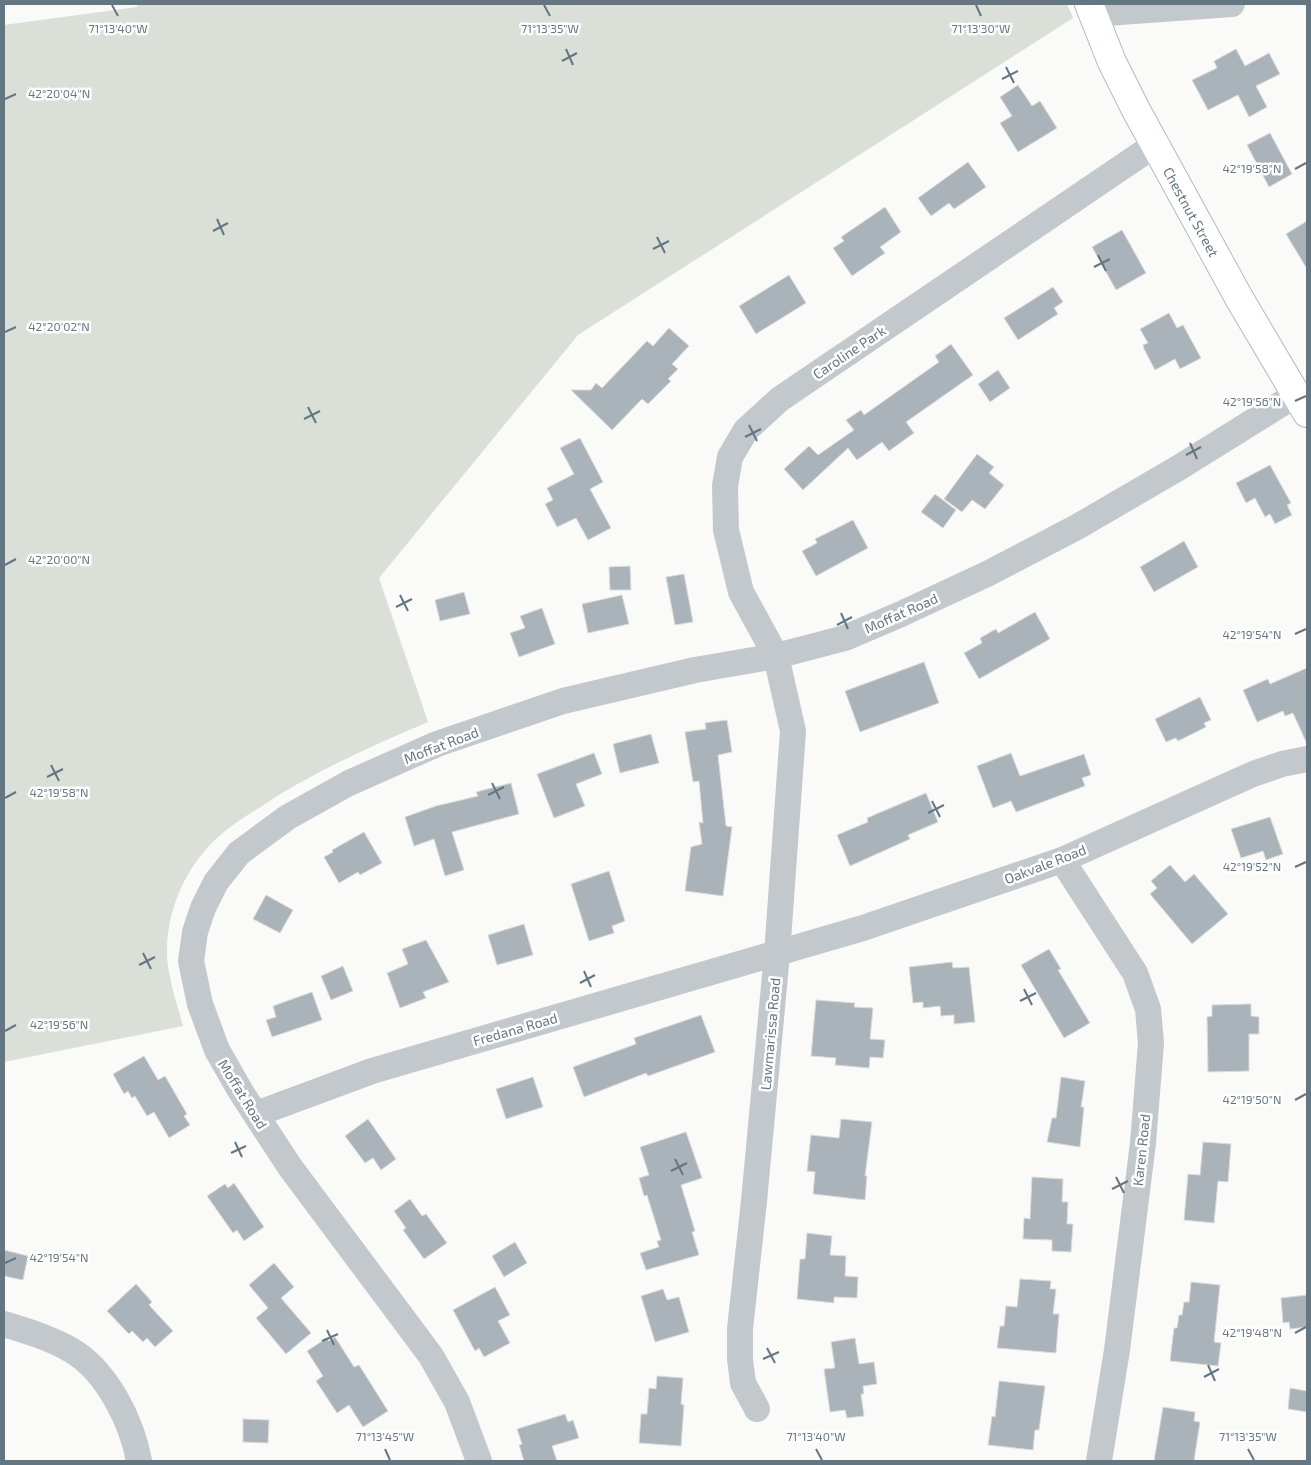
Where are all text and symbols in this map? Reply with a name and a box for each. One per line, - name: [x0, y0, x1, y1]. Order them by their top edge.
- text: 71°13'40"W: [88, 21, 148, 35]
- text: 71°13'35"W: [521, 21, 579, 35]
- text: 71°13'30"W: [952, 21, 1010, 35]
- text: 42°20'04"N: [28, 86, 90, 100]
- text: 42°19'58"N: [1222, 161, 1282, 175]
- street label: Chestnut Street: [1160, 164, 1223, 259]
- text: 42°20'02"N: [28, 319, 90, 333]
- street label: Caroline Park: [809, 321, 889, 383]
- text: 42°19'56"N: [1223, 394, 1281, 408]
- text: 42°20'00"N: [28, 552, 90, 566]
- street label: Moffat Road: [862, 589, 940, 637]
- text: 42°19'54"N: [1222, 627, 1282, 641]
- street label: Moffat Road: [401, 723, 481, 767]
- text: 42°19'58"N: [29, 785, 89, 799]
- street label: Oakvale Road: [1002, 841, 1088, 887]
- text: 42°19'52"N: [1223, 859, 1281, 873]
- street label: Lawmarissa Road: [757, 977, 783, 1091]
- street label: Fredana Road: [471, 1009, 559, 1049]
- text: 42°19'56"N: [30, 1017, 88, 1031]
- street label: Moffat Road: [215, 1056, 271, 1132]
- text: 42°19'50"N: [1223, 1092, 1282, 1106]
- street label: Karen Road: [1129, 1113, 1153, 1187]
- text: 42°19'54"N: [29, 1250, 89, 1264]
- text: 42°19'48"N: [1222, 1325, 1282, 1339]
- text: 71°13'45"W: [356, 1429, 414, 1443]
- text: 71°13'40"W: [786, 1429, 846, 1443]
- text: 71°13'35"W: [1219, 1429, 1277, 1443]

